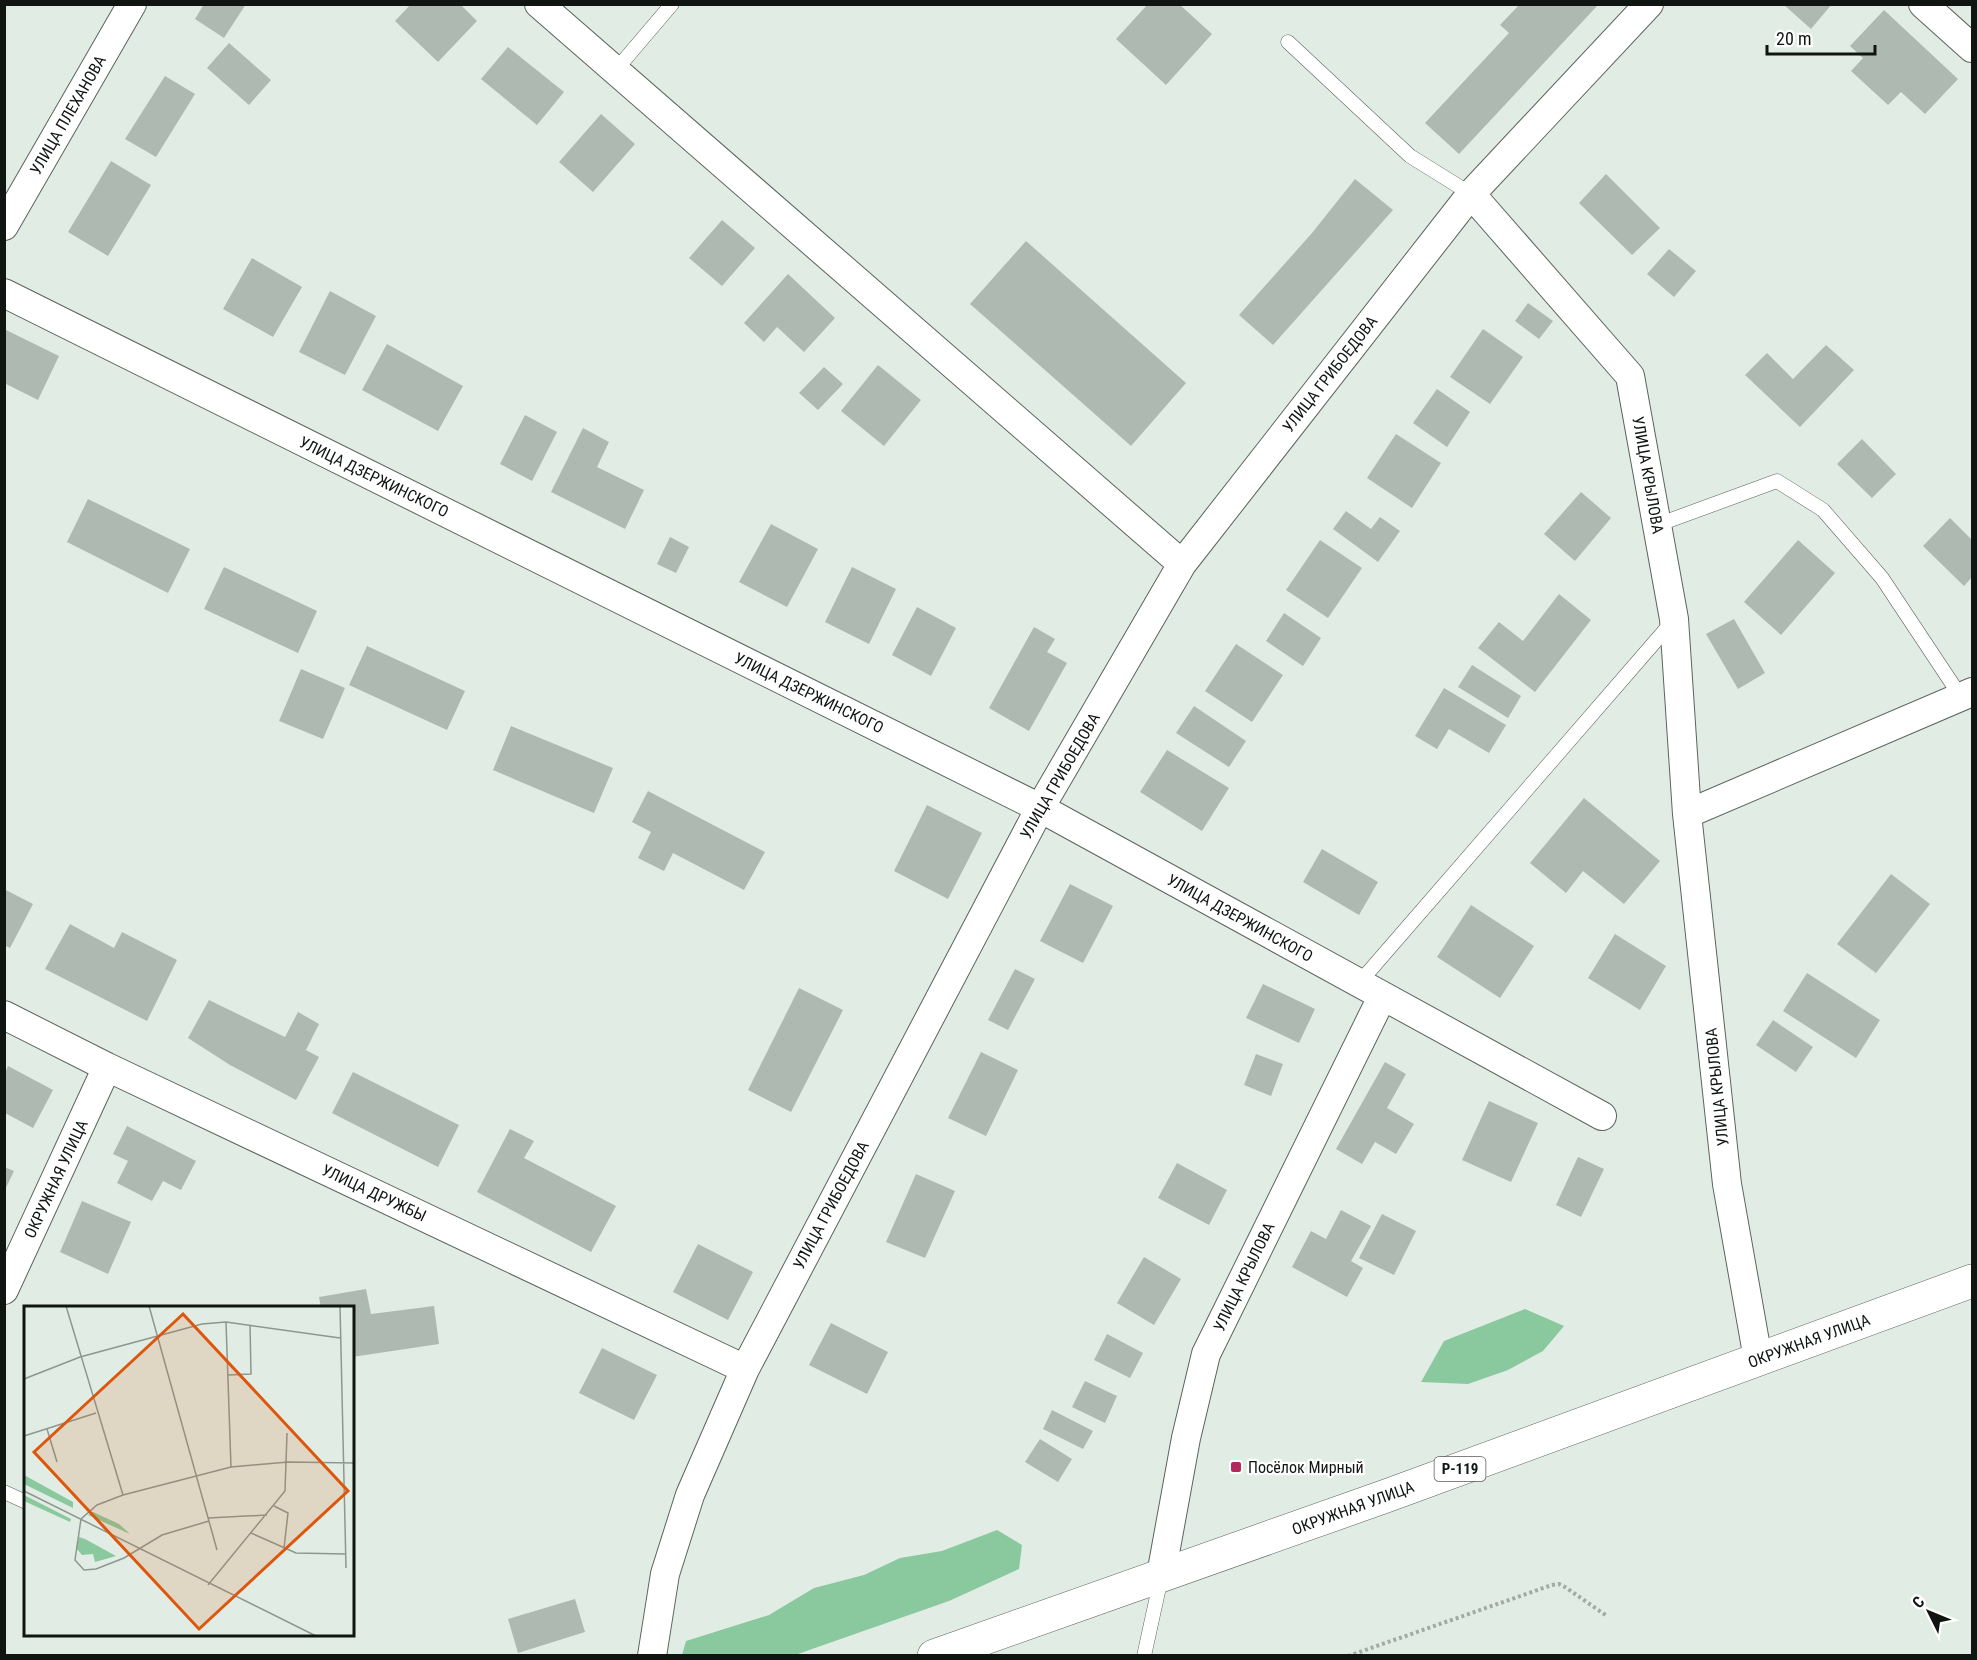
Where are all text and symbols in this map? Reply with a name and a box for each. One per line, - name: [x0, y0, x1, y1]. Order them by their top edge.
- scale bar: [1767, 18, 1875, 56]
- text: 20 m: [1776, 28, 1811, 49]
- street label: УЛИЦА ПЛЕХАНОВА: [26, 52, 110, 178]
- street label: УЛИЦА ГРИБОЕДОВА: [1279, 312, 1381, 436]
- street label: УЛИЦА КРЫЛОВА: [1628, 415, 1668, 535]
- street label: УЛИЦА ДЗЕРЖИНСКОГО: [296, 433, 452, 521]
- street label: УЛИЦА ДЗЕРЖИНСКОГО: [731, 649, 887, 737]
- street label: УЛИЦА ГРИБОЕДОВА: [1016, 710, 1104, 842]
- street label: УЛИЦА ДЗЕРЖИНСКОГО: [1164, 870, 1316, 966]
- street label: УЛИЦА КРЫЛОВА: [1701, 1027, 1733, 1147]
- street label: ОКРУЖНАЯ УЛИЦА: [20, 1117, 92, 1241]
- street label: УЛИЦА ГРИБОЕДОВА: [789, 1138, 873, 1272]
- street label: УЛИЦА ДРУЖБЫ: [319, 1160, 429, 1226]
- street label: УЛИЦА КРЫЛОВА: [1209, 1219, 1279, 1335]
- inset map: [24, 1306, 354, 1636]
- street label: ОКРУЖНАЯ УЛИЦА: [1745, 1310, 1873, 1372]
- road number: Р-119: [1434, 1457, 1486, 1481]
- place label: Посёлок Мирный: [1248, 1458, 1364, 1477]
- marker: Посёлок Мирный: [1229, 1460, 1243, 1474]
- street label: ОКРУЖНАЯ УЛИЦА: [1289, 1477, 1417, 1539]
- north arrow: [1899, 1582, 1959, 1642]
- text: С: [1908, 1592, 1928, 1612]

